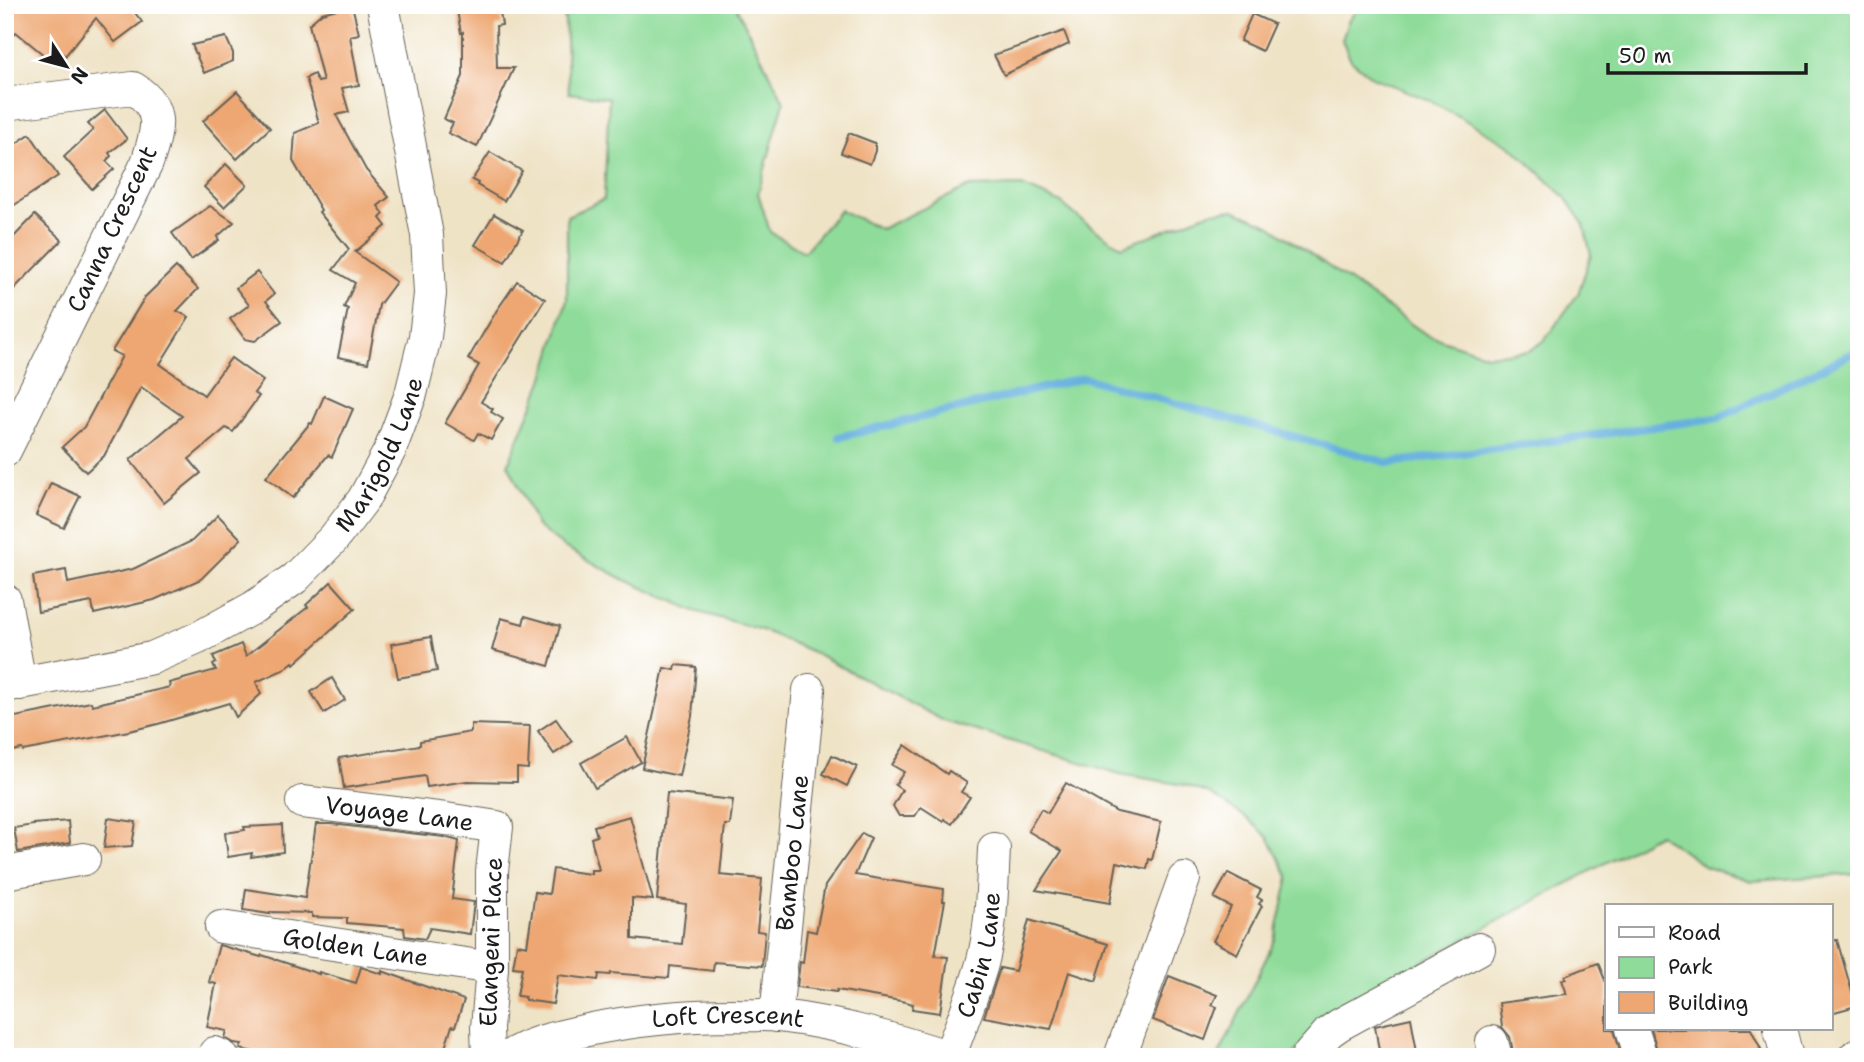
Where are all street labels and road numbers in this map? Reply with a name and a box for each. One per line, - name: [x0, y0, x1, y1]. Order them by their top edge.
- street label: Canna Crescent: [59, 141, 165, 317]
- street label: Marigold Lane: [328, 374, 431, 539]
- street label: Bamboo Lane: [769, 773, 816, 933]
- street label: Voyage Lane: [323, 789, 476, 839]
- street label: Elangeni Place: [472, 857, 510, 1027]
- street label: Cabin Lane: [949, 891, 1008, 1023]
- street label: Golden Lane: [280, 921, 430, 974]
- street label: Loft Crescent: [650, 999, 807, 1036]

